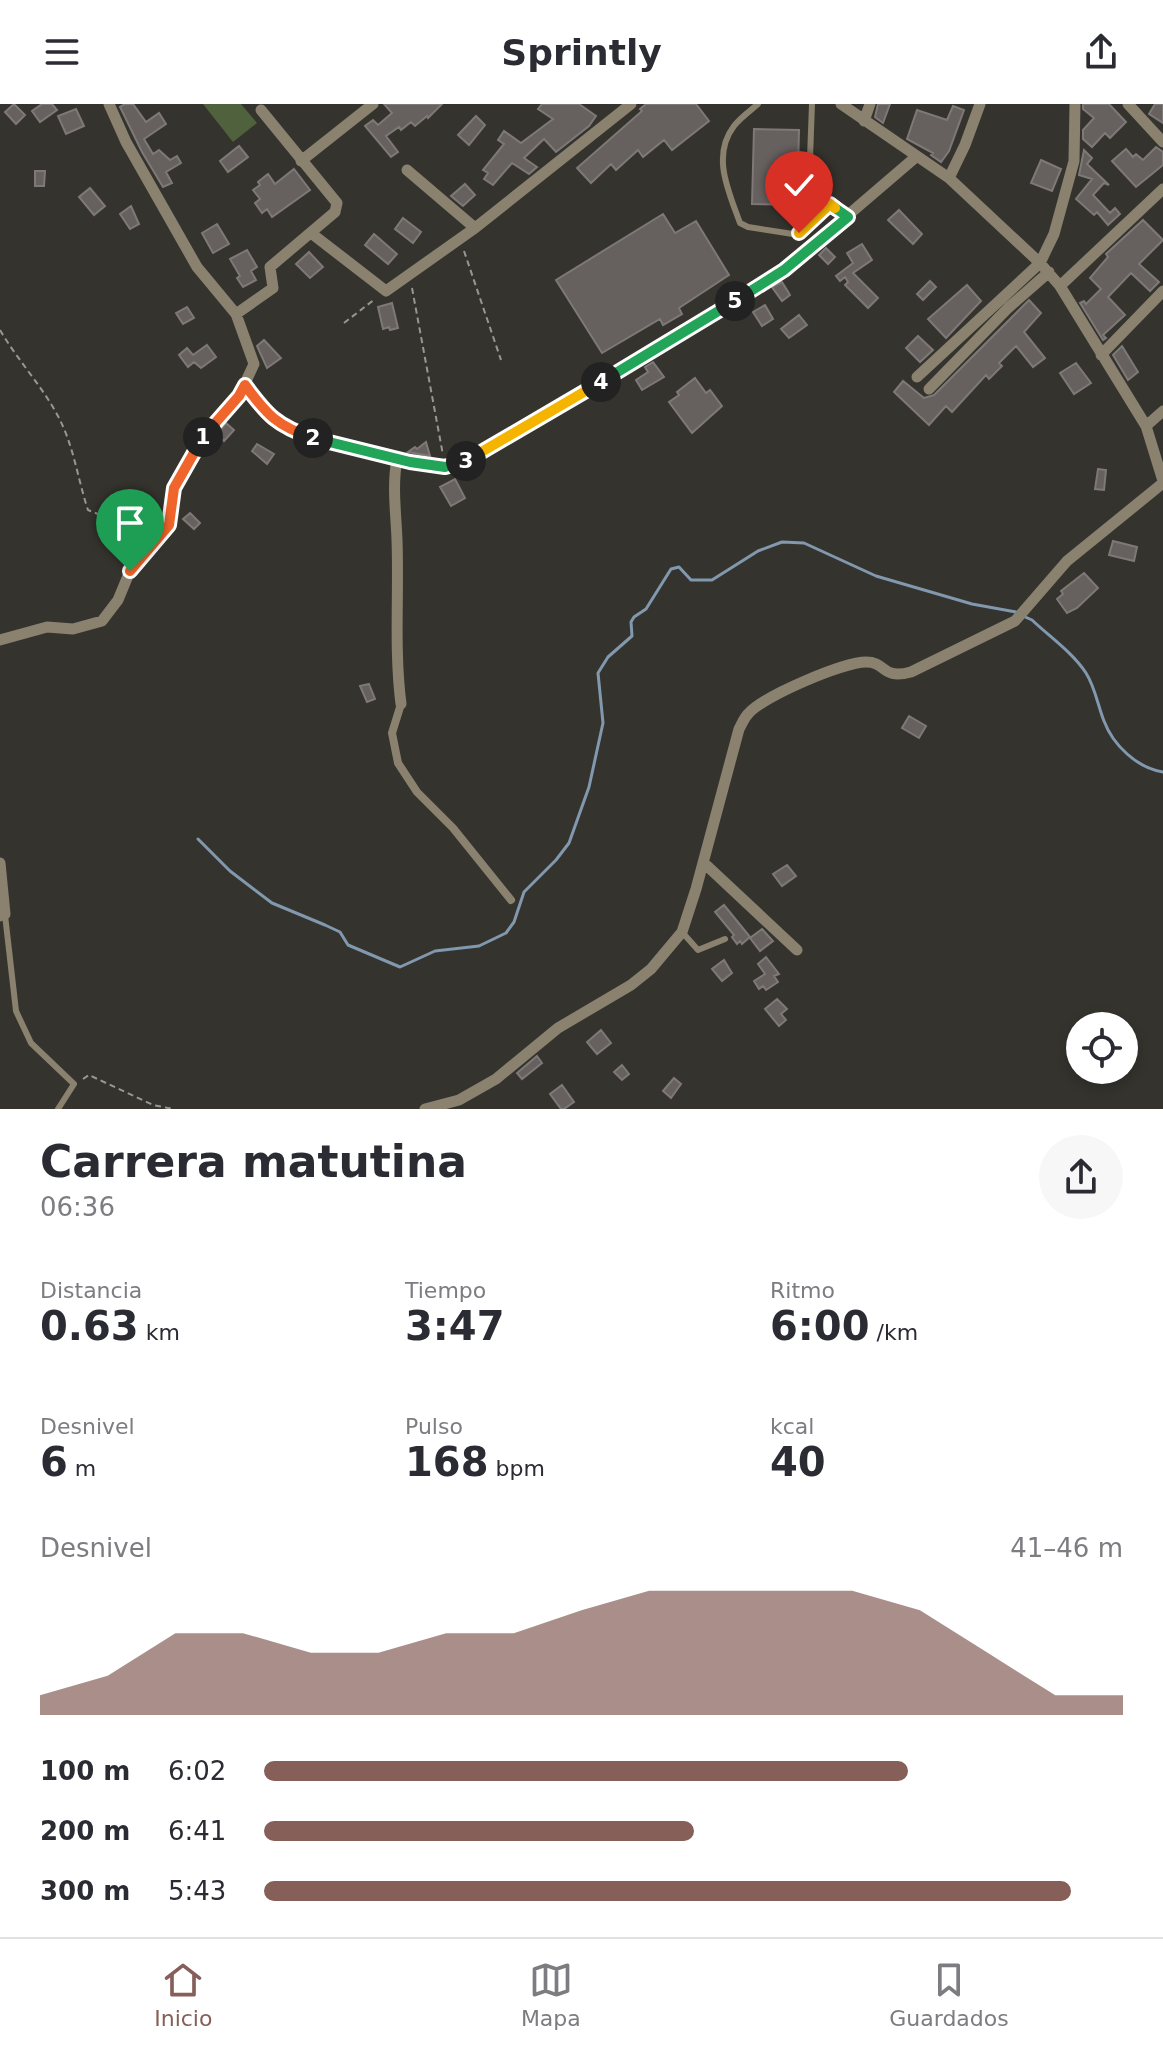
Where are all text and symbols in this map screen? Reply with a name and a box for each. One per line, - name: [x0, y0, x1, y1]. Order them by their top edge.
- icon: menu: [40, 30, 84, 74]
- icon: share: [1079, 30, 1123, 74]
- text: Sprintly: [501, 32, 662, 73]
- pin: [765, 151, 833, 233]
- icon: check: [777, 163, 821, 207]
- pin: 5: [715, 281, 755, 321]
- text: 5: [727, 288, 743, 313]
- pin: 4: [581, 362, 621, 402]
- text: 4: [593, 369, 609, 394]
- pin: 1: [183, 417, 223, 457]
- pin: 2: [293, 418, 333, 458]
- text: 1: [195, 424, 211, 449]
- text: 2: [305, 425, 321, 450]
- pin: 3: [446, 441, 486, 481]
- text: 3: [458, 448, 474, 473]
- pin: [96, 489, 164, 571]
- icon: arrive: [108, 501, 152, 545]
- map controls: [1066, 1012, 1138, 1084]
- button: locate: [1066, 1012, 1138, 1084]
- button: share: [1039, 1135, 1123, 1219]
- text: Carrera matutina: [40, 1136, 467, 1187]
- text: 06:36: [40, 1192, 115, 1222]
- text: Distancia: [40, 1278, 142, 1303]
- text: Tiempo: [405, 1278, 486, 1303]
- text: Ritmo: [770, 1278, 835, 1303]
- text: 0.63: [40, 1303, 139, 1349]
- text: 3:47: [405, 1303, 505, 1349]
- text: 6:00: [770, 1303, 870, 1349]
- text: km: [139, 1320, 180, 1345]
- text: /km: [870, 1320, 918, 1345]
- text: Desnivel: [40, 1414, 135, 1439]
- text: Pulso: [405, 1414, 463, 1439]
- text: kcal: [770, 1414, 814, 1439]
- text: 6: [40, 1439, 68, 1485]
- text: 168: [405, 1439, 489, 1485]
- text: 40: [770, 1439, 826, 1485]
- text: m: [68, 1456, 96, 1481]
- text: bpm: [489, 1456, 545, 1481]
- text: Desnivel: [40, 1533, 152, 1563]
- text: 41–46 m: [1010, 1533, 1123, 1563]
- text: 100 m: [40, 1756, 130, 1786]
- text: 6:02: [168, 1756, 226, 1786]
- text: 200 m: [40, 1816, 130, 1846]
- text: 6:41: [168, 1816, 226, 1846]
- text: 300 m: [40, 1876, 130, 1906]
- text: 5:43: [168, 1876, 226, 1906]
- tab: Inicio: [154, 1958, 212, 2031]
- tab: Mapa: [521, 1958, 581, 2031]
- tab: Guardados: [889, 1958, 1009, 2031]

